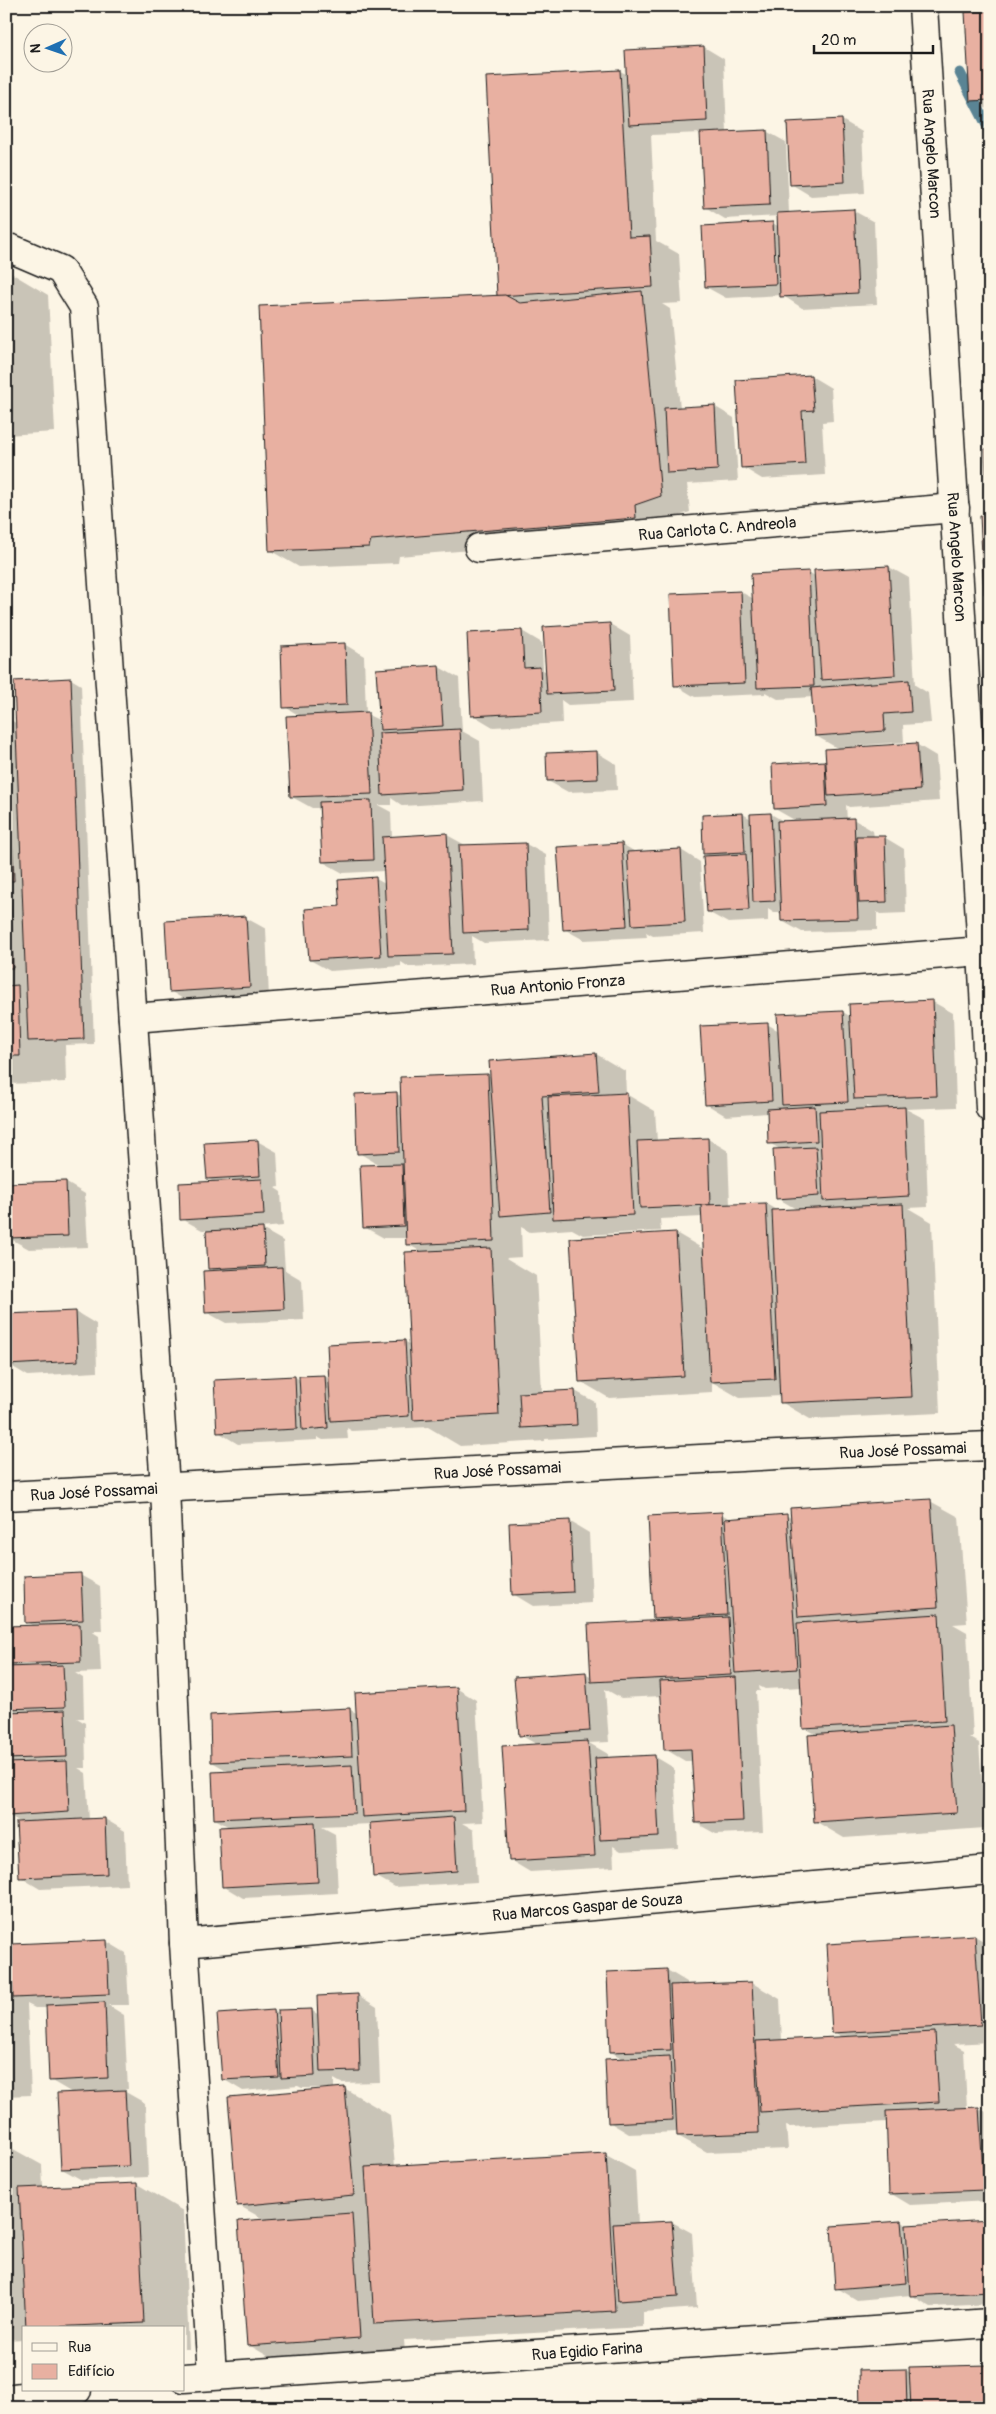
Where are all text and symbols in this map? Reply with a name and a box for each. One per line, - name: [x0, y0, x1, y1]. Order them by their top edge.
- north arrow: [22, 22, 72, 72]
- scale bar: [814, 22, 932, 54]
- text: 20 m: [821, 31, 856, 50]
- text: N: [27, 43, 44, 53]
- street label: Rua Angelo Marcon: [917, 88, 945, 219]
- street label: Rua Angelo Marcon: [942, 492, 970, 622]
- street label: Rua Carlota C. Andreola: [637, 512, 797, 546]
- street label: Rua Antonio Fronza: [490, 970, 626, 1001]
- street label: Rua José Possamai: [839, 1438, 967, 1463]
- street label: Rua José Possamai: [433, 1457, 562, 1484]
- street label: Rua José Possamai: [30, 1479, 158, 1506]
- street label: Rua Marcos Gaspar de Souza: [491, 1889, 683, 1926]
- legend: [22, 2326, 185, 2392]
- text: Rua: [68, 2338, 91, 2357]
- street label: Rua Egidio Farina: [531, 2338, 643, 2365]
- text: Edifício: [68, 2362, 114, 2381]

